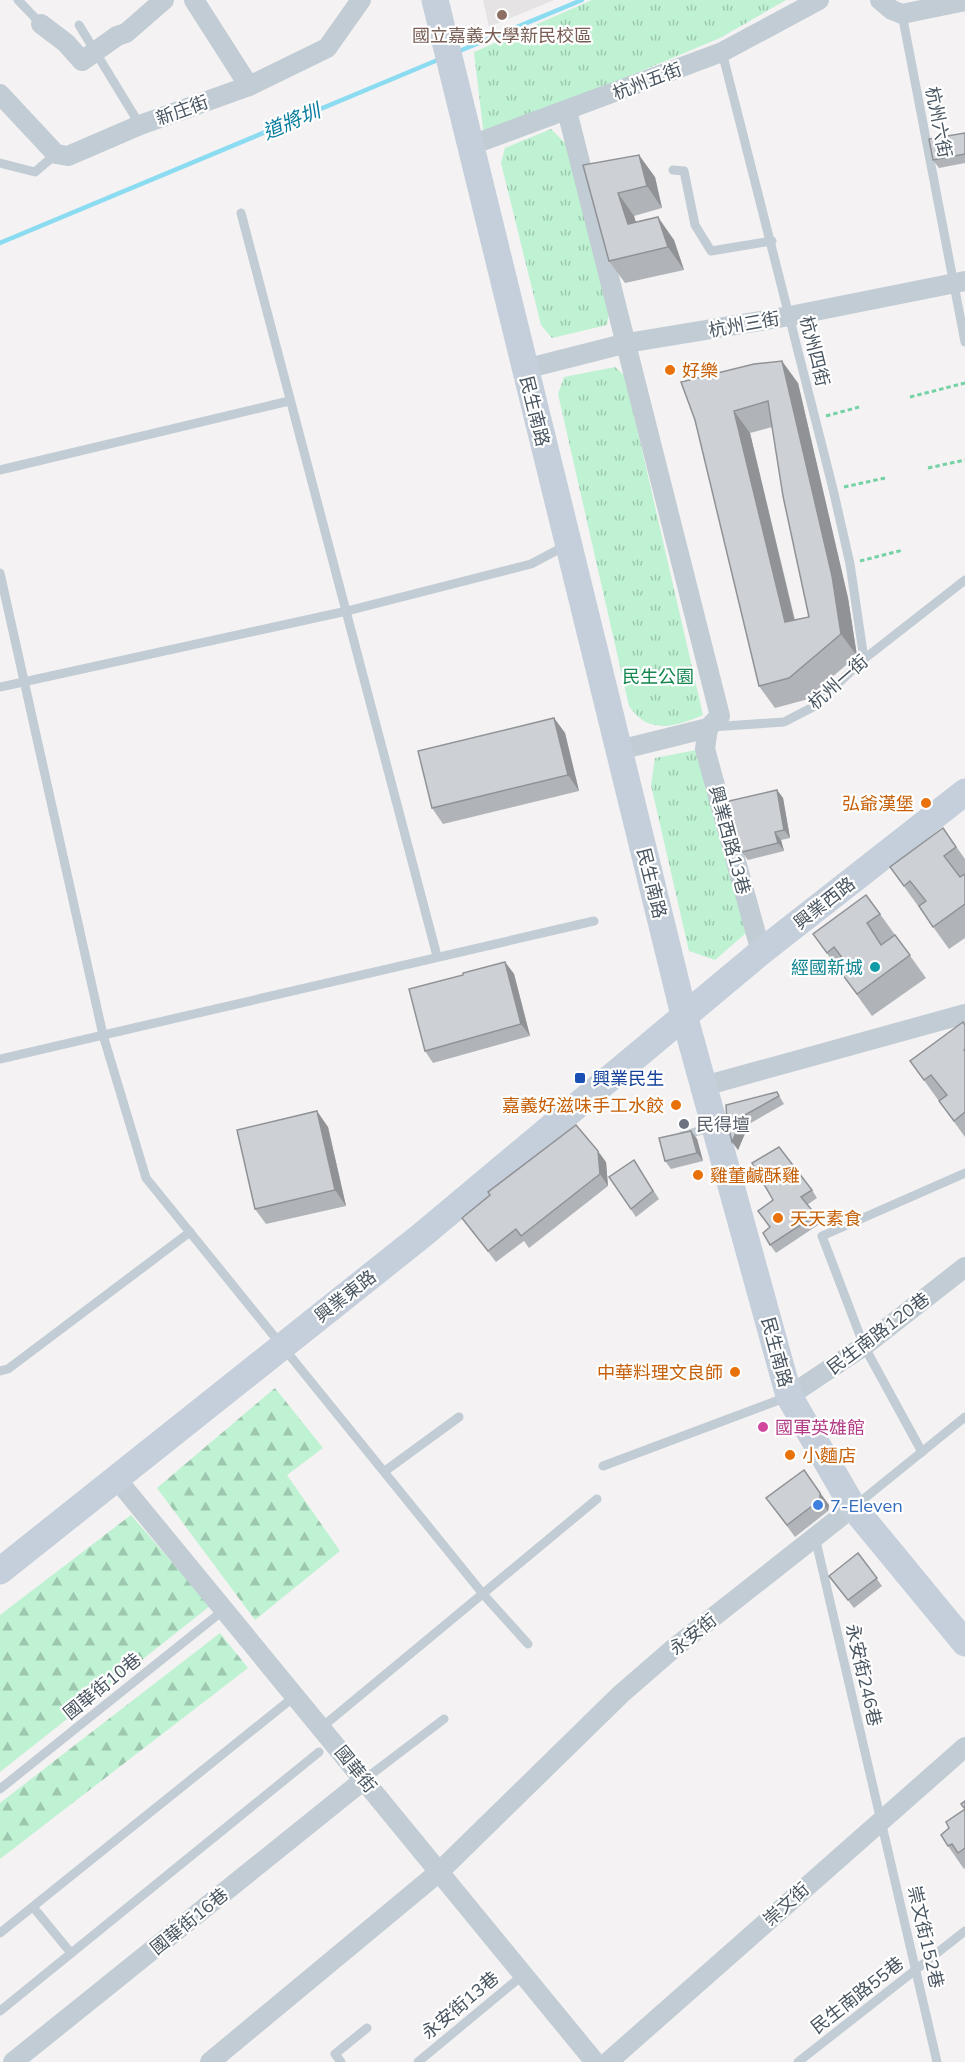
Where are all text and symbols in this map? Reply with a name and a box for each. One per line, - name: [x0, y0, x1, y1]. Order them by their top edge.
- marker: 國立嘉義大學新民校區: [495, 8, 509, 22]
- place label: 國立嘉義大學新民校區: [412, 24, 592, 47]
- street label: 杭州五街: [609, 57, 685, 105]
- street label: 杭州六街: [921, 84, 957, 160]
- street label: 新庄街: [153, 90, 211, 130]
- water label: 道將圳: [259, 97, 326, 144]
- street label: 杭州三街: [707, 306, 781, 342]
- street label: 杭州四街: [795, 313, 835, 389]
- place label: 好樂: [682, 359, 718, 382]
- marker: 好樂: [663, 363, 677, 377]
- street label: 民生南路: [515, 373, 555, 449]
- street label: 杭州一街: [803, 650, 873, 714]
- park label: 民生公園: [622, 665, 694, 688]
- street label: 興業西路13巷: [704, 783, 756, 897]
- place label: 弘爺漢堡: [842, 792, 914, 815]
- marker: 弘爺漢堡: [919, 796, 933, 810]
- street label: 民生南路: [632, 845, 672, 921]
- street label: 興業西路: [789, 872, 859, 934]
- place label: 經國新城: [791, 956, 863, 979]
- marker: 經國新城: [868, 960, 882, 974]
- place label: 興業民生: [592, 1067, 664, 1090]
- marker: 興業民生: [573, 1071, 587, 1085]
- place label: 嘉義好滋味手工水餃: [502, 1094, 664, 1117]
- marker: 嘉義好滋味手工水餃: [669, 1098, 683, 1112]
- place label: 民得壇: [696, 1113, 750, 1136]
- marker: 民得壇: [677, 1117, 691, 1131]
- place label: 雞董鹹酥雞: [710, 1164, 800, 1187]
- marker: 雞董鹹酥雞: [691, 1168, 705, 1182]
- place label: 天天素食: [790, 1207, 862, 1230]
- marker: 天天素食: [771, 1211, 785, 1225]
- street label: 興業東路: [310, 1265, 380, 1327]
- street label: 民生南路120巷: [822, 1287, 934, 1379]
- street label: 民生南路: [757, 1314, 797, 1390]
- place label: 中華料理文良師: [597, 1361, 723, 1384]
- marker: 中華料理文良師: [728, 1365, 742, 1379]
- place label: 國軍英雄館: [775, 1416, 865, 1439]
- marker: 國軍英雄館: [756, 1420, 770, 1434]
- place label: 小麵店: [802, 1444, 856, 1467]
- marker: 小麵店: [783, 1448, 797, 1462]
- place label: 7-Eleven: [830, 1494, 903, 1517]
- marker: 7-Eleven: [811, 1498, 825, 1512]
- street label: 永安街: [665, 1608, 721, 1660]
- street label: 永安街246巷: [841, 1622, 887, 1728]
- street label: 國華街10巷: [58, 1648, 146, 1724]
- street label: 國華街: [330, 1741, 382, 1797]
- street label: 崇文街: [758, 1877, 814, 1931]
- street label: 國華街16巷: [145, 1883, 233, 1959]
- street label: 崇文街152巷: [903, 1884, 949, 1990]
- street label: 民生南路55巷: [806, 1952, 908, 2038]
- street label: 永安街13巷: [417, 1966, 503, 2044]

